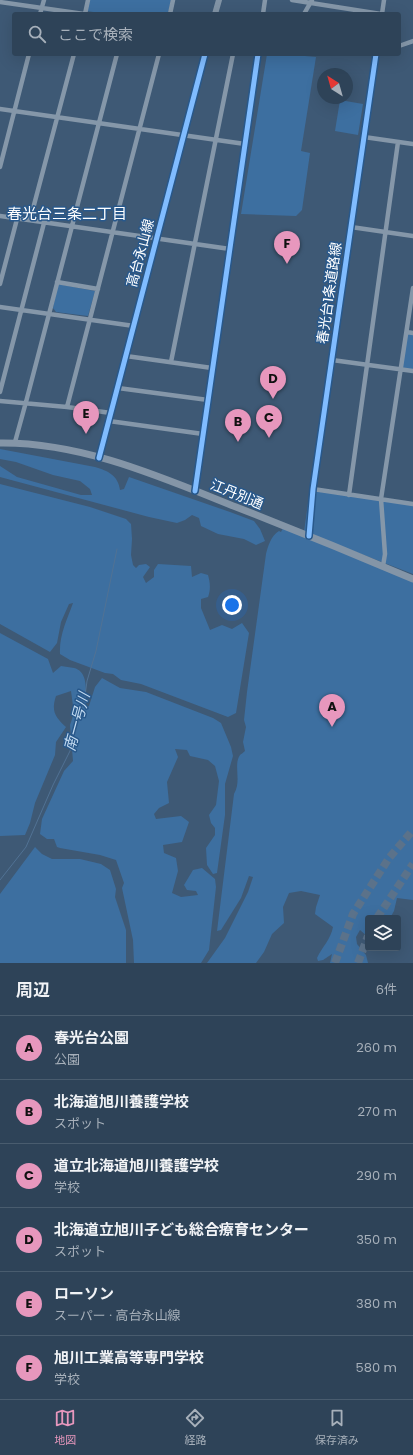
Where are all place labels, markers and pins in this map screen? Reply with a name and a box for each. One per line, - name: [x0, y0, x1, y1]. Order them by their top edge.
- pin: F: [274, 231, 300, 264]
- pin: D: [260, 366, 286, 399]
- pin: E: [73, 401, 99, 434]
- pin: C: [256, 405, 282, 438]
- pin: B: [225, 409, 251, 442]
- pin: A: [319, 694, 345, 727]

